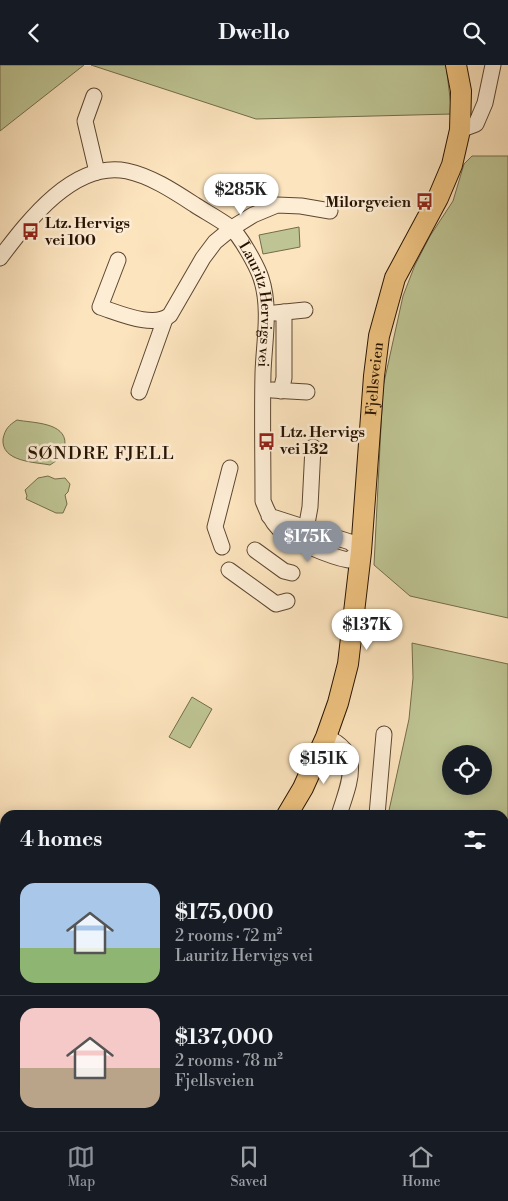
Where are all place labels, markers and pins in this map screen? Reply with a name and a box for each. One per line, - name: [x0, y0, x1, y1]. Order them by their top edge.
- pin: $285K: [206, 173, 276, 216]
- bus stop icon: Milorgveien: [415, 192, 435, 212]
- place label: Milorgveien: [325, 193, 412, 212]
- place label: Ltz. Hervigs vei 100: [44, 214, 130, 250]
- bus stop icon: Ltz. Hervigs vei 100: [21, 222, 41, 242]
- place label: Ltz. Hervigs vei 132: [279, 423, 365, 459]
- bus stop icon: Ltz. Hervigs vei 132: [256, 431, 276, 451]
- pin: $175K: [273, 521, 343, 563]
- pin: $137K: [332, 609, 402, 651]
- pin: $151K: [289, 743, 359, 785]

